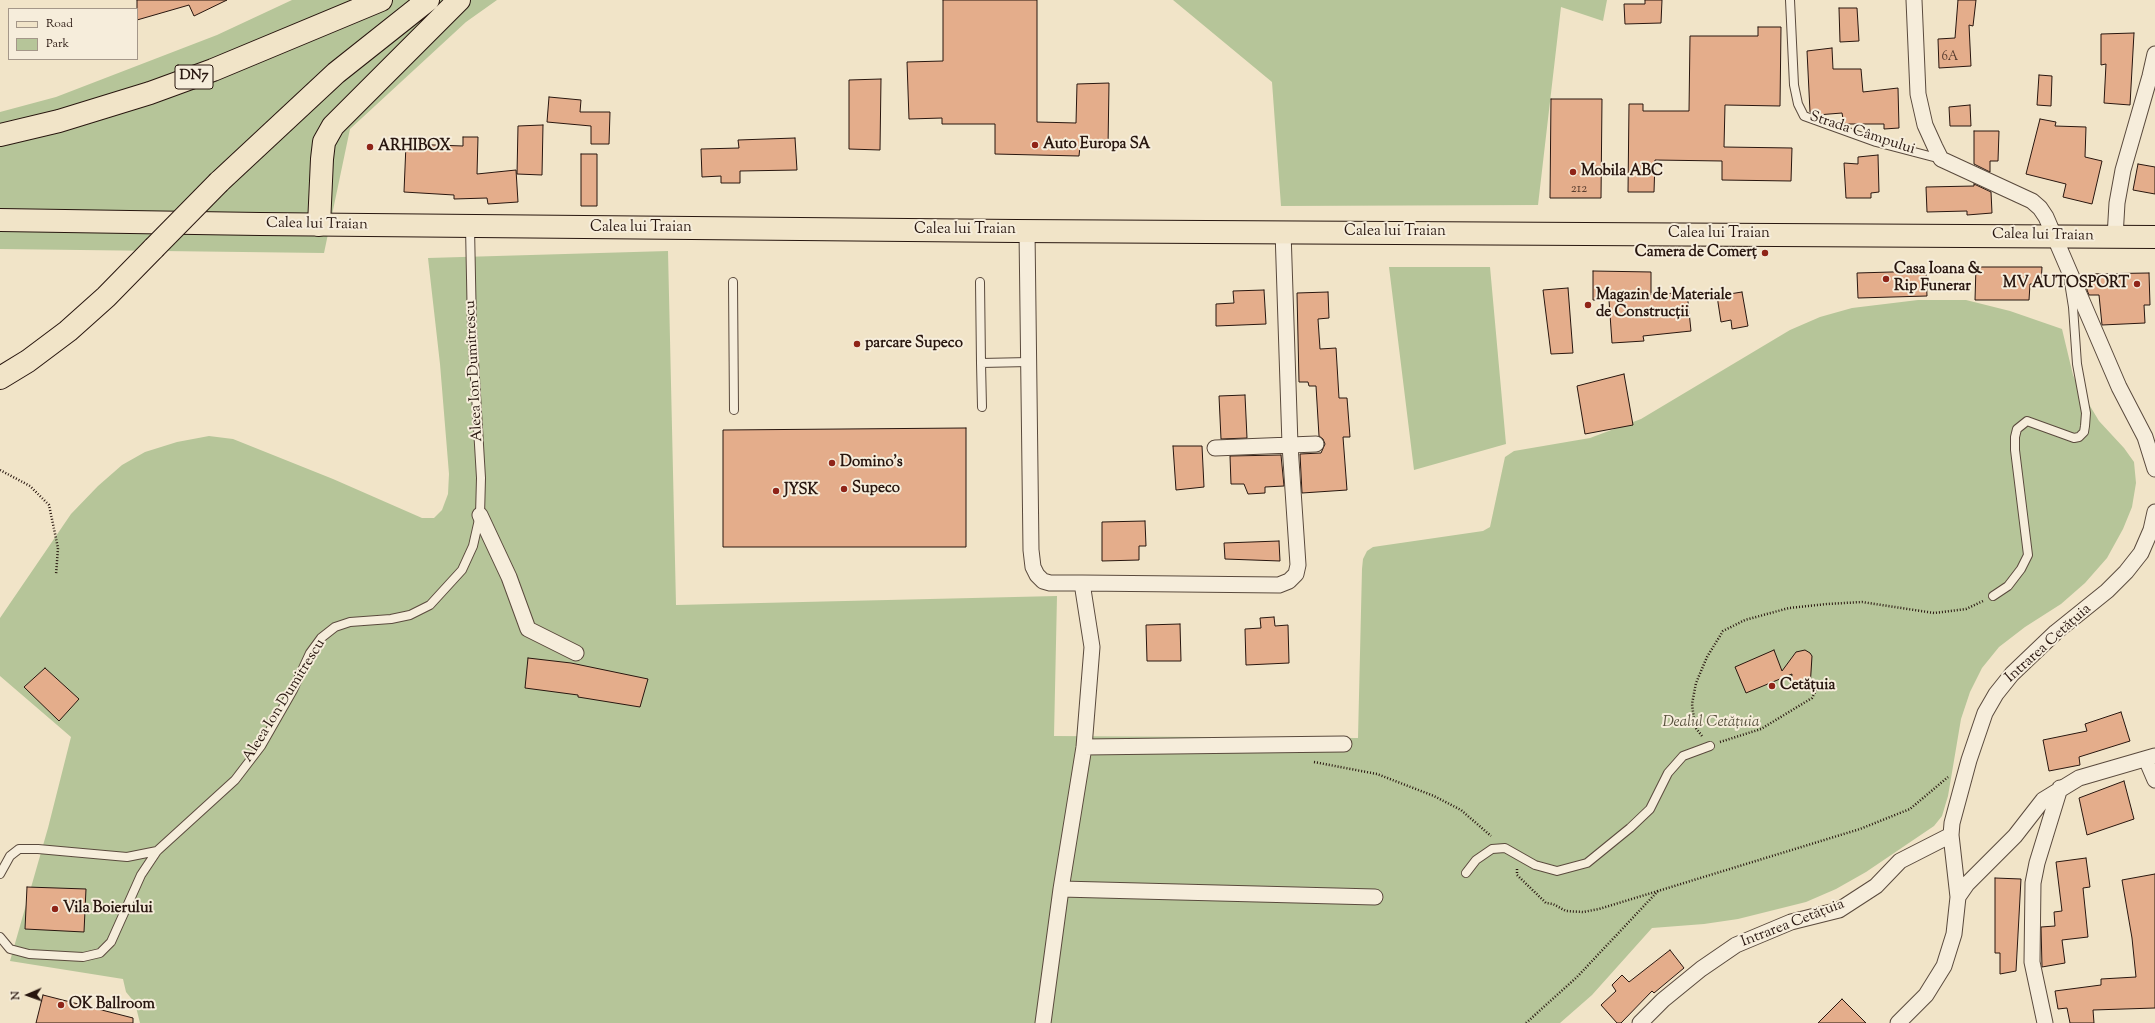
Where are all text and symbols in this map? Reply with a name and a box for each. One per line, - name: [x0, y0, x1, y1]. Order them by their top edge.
- legend: [8, 8, 138, 60]
- text: Road: [46, 15, 73, 33]
- text: Park: [46, 35, 69, 53]
- house number: 6A: [1942, 50, 1958, 66]
- road number: DN7: [175, 65, 213, 89]
- street label: Strada Câmpului: [1807, 108, 1917, 160]
- place label: Auto Europa SA: [1043, 136, 1150, 154]
- place label: ARHIBOX: [378, 138, 451, 156]
- marker: Auto Europa SA: [1030, 140, 1040, 150]
- marker: ARHIBOX: [365, 142, 375, 152]
- place label: Mobila ABC: [1581, 163, 1663, 181]
- marker: Mobila ABC: [1568, 167, 1578, 177]
- house number: 212: [1571, 182, 1587, 198]
- street label: Calea lui Traian: [266, 215, 368, 235]
- street label: Calea lui Traian: [590, 219, 692, 237]
- street label: Calea lui Traian: [914, 221, 1016, 239]
- street label: Calea lui Traian: [1344, 223, 1446, 241]
- street label: Calea lui Traian: [1668, 225, 1770, 243]
- street label: Calea lui Traian: [1992, 226, 2094, 246]
- place label: Camera de Comerț: [1635, 244, 1757, 262]
- marker: Camera de Comerț: [1760, 248, 1770, 258]
- place label: Casa Ioana & Rip Funerar: [1894, 261, 1982, 296]
- marker: Casa Ioana & Rip Funerar: [1881, 274, 1891, 284]
- place label: MV AUTOSPORT: [2003, 275, 2129, 293]
- marker: MV AUTOSPORT: [2132, 279, 2142, 289]
- place label: Magazin de Materiale de Construcții: [1596, 287, 1732, 322]
- street label: Aleea Ion Dumitrescu: [462, 300, 488, 442]
- marker: Magazin de Materiale de Construcții: [1583, 300, 1593, 310]
- place label: parcare Supeco: [865, 335, 963, 353]
- marker: parcare Supeco: [852, 339, 862, 349]
- place label: Domino's: [840, 454, 903, 472]
- marker: Domino's: [827, 458, 837, 468]
- place label: Supeco: [852, 480, 900, 498]
- place label: JYSK: [784, 482, 818, 500]
- marker: Supeco: [839, 484, 849, 494]
- marker: JYSK: [771, 486, 781, 496]
- street label: Intrarea Cetățuia: [2002, 601, 2096, 687]
- street label: Aleea Ion Dumitrescu: [240, 636, 330, 766]
- place label: Cetățuia: [1780, 677, 1835, 695]
- marker: Cetățuia: [1767, 681, 1777, 691]
- park label: Dealul Cetățuia: [1663, 714, 1759, 732]
- street label: Intrarea Cetățuia: [1739, 896, 1847, 952]
- place label: Vila Boierului: [63, 900, 153, 918]
- marker: Vila Boierului: [50, 904, 60, 914]
- north arrow: [8, 975, 48, 1015]
- text: N: [8, 991, 24, 1000]
- place label: OK Ballroom: [69, 996, 155, 1014]
- marker: OK Ballroom: [56, 1000, 66, 1010]

